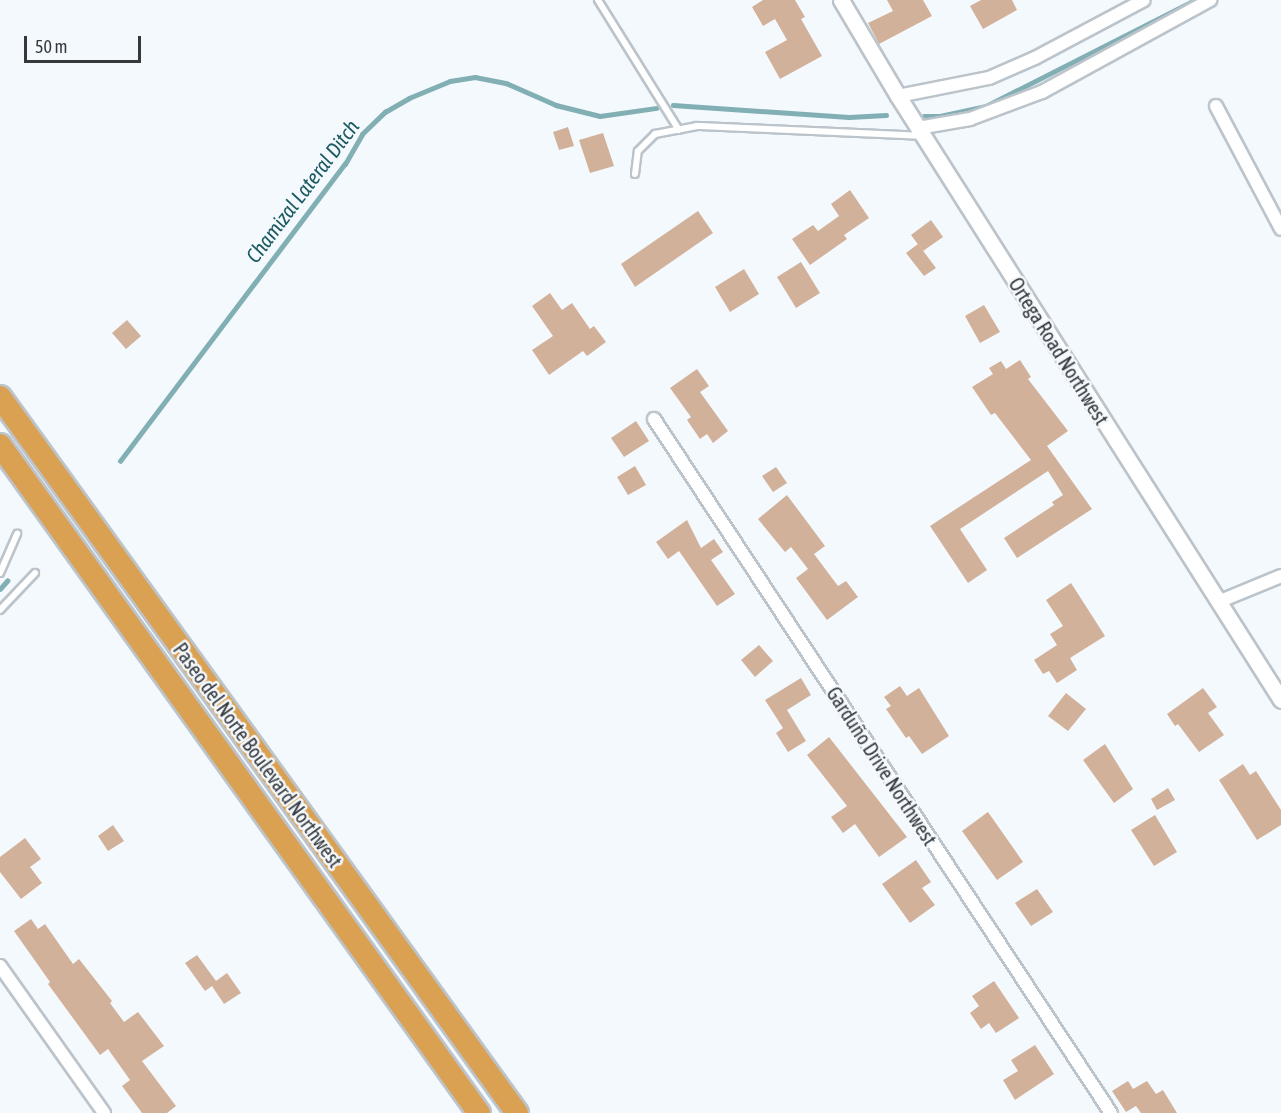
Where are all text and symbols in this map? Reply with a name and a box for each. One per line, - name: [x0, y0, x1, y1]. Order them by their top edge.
- scale bar: [27, 24, 144, 62]
- text: 50 m: [35, 36, 67, 57]
- water label: Chamizal Lateral Ditch: [240, 115, 364, 267]
- street label: Ortega Road Northwest: [1004, 273, 1114, 429]
- street label: Paseo del Norte Boulevard Northwest: [168, 638, 348, 872]
- street label: Garduño Drive Northwest: [822, 682, 942, 850]

